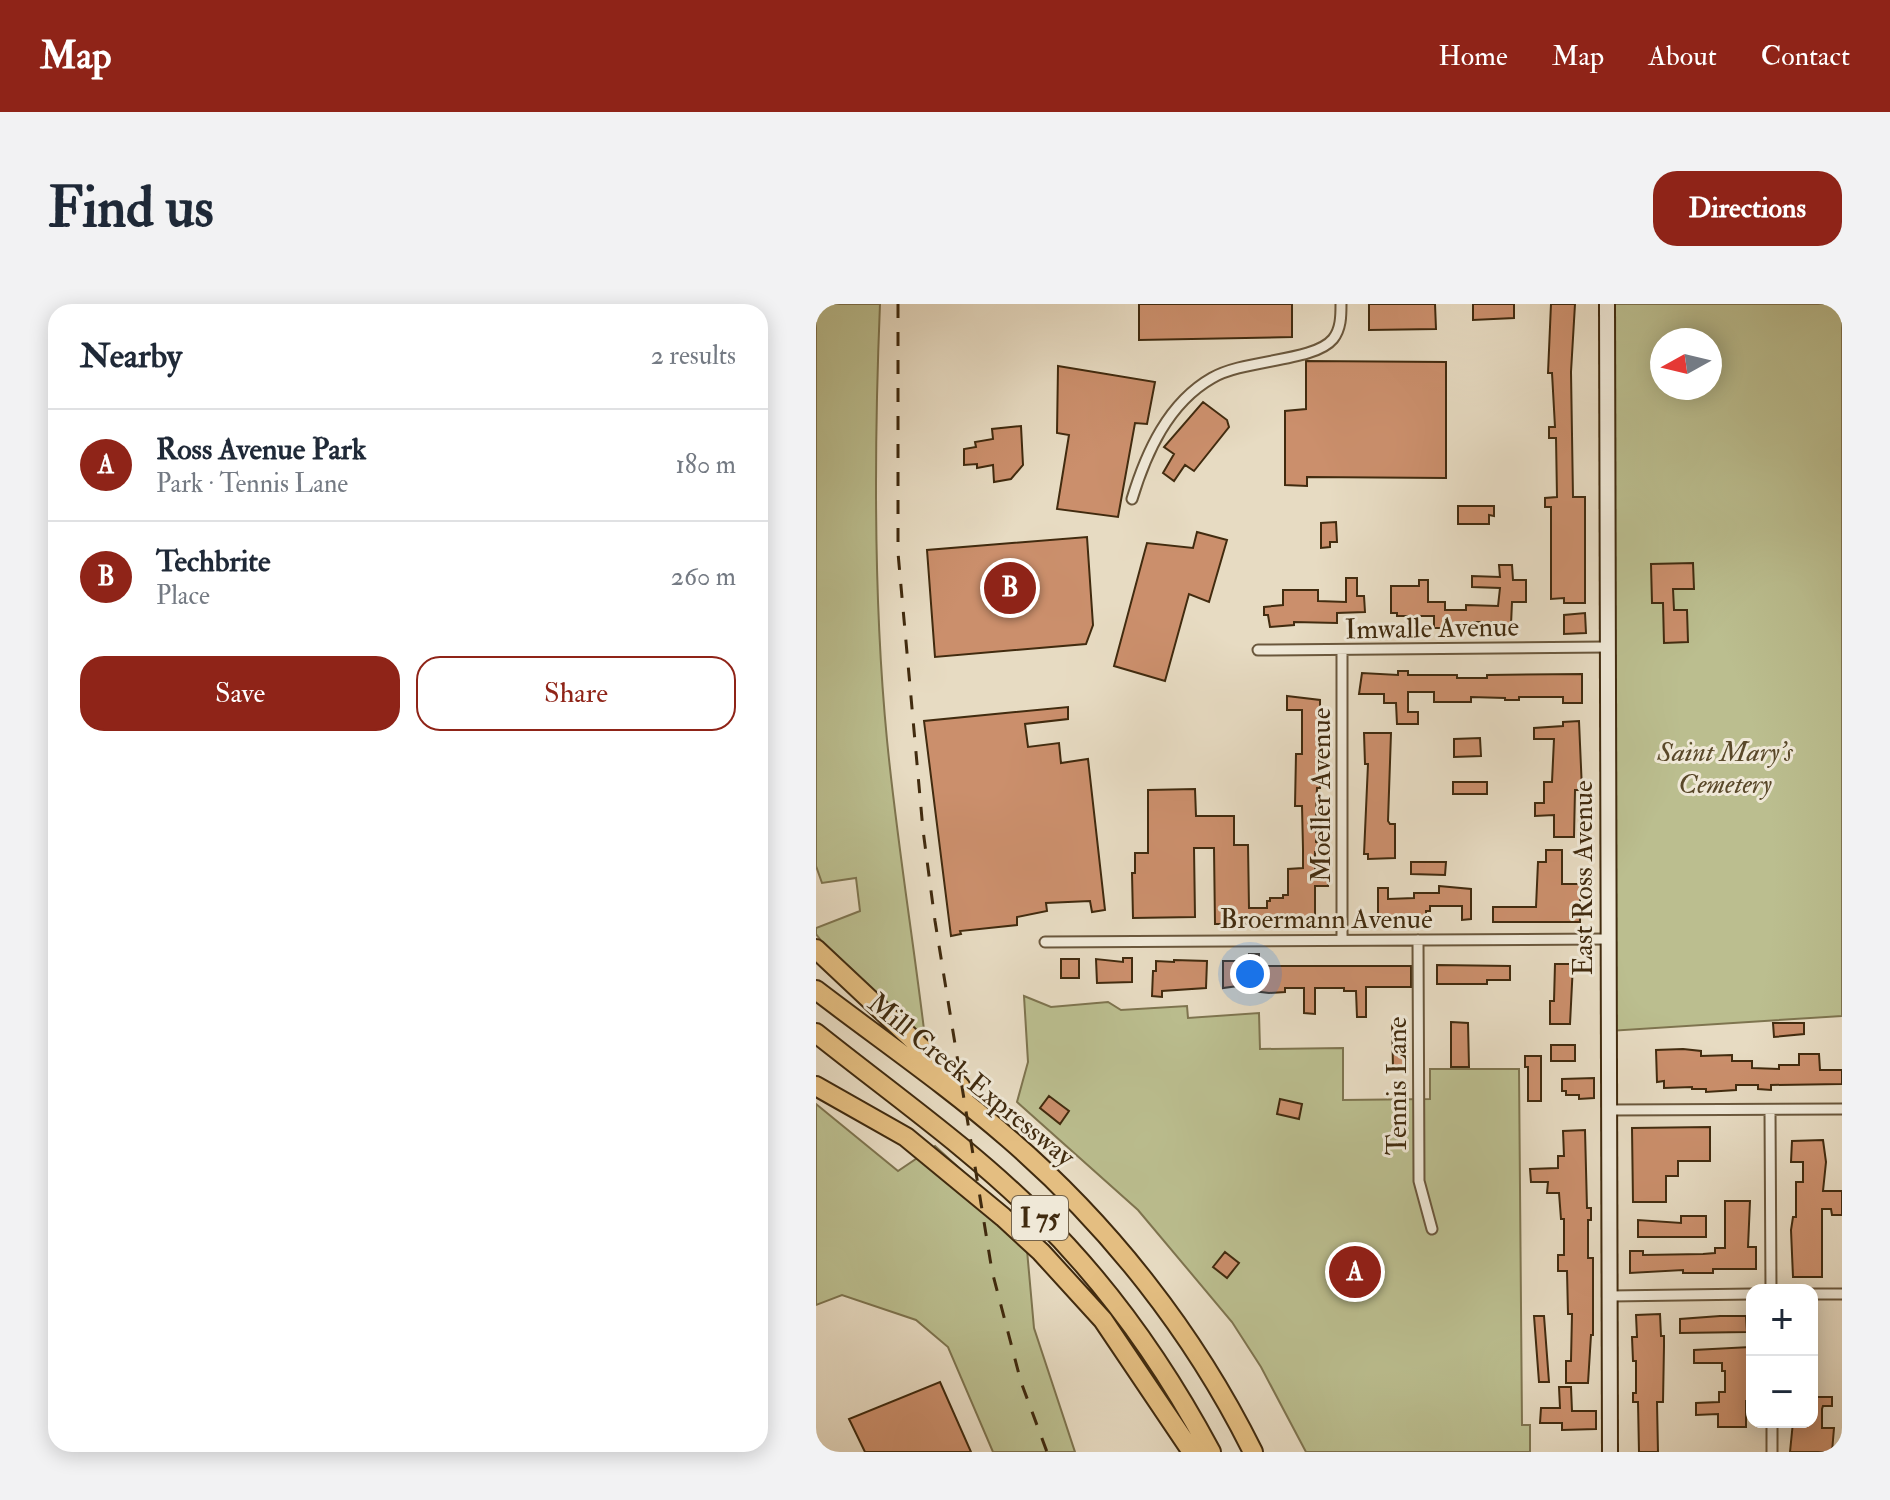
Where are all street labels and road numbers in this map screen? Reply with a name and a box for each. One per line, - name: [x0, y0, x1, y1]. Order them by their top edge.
- street label: Imwalle Avenue: [1345, 609, 1520, 648]
- street label: Moeller Avenue: [1304, 707, 1339, 883]
- street label: East Ross Avenue: [1566, 780, 1601, 976]
- street label: Broermann Avenue: [1219, 902, 1433, 937]
- street label: Mill Creek Expressway: [860, 986, 1082, 1175]
- street label: Tennis Lane: [1380, 1016, 1415, 1155]
- road number: I 75: [1012, 1196, 1068, 1240]

